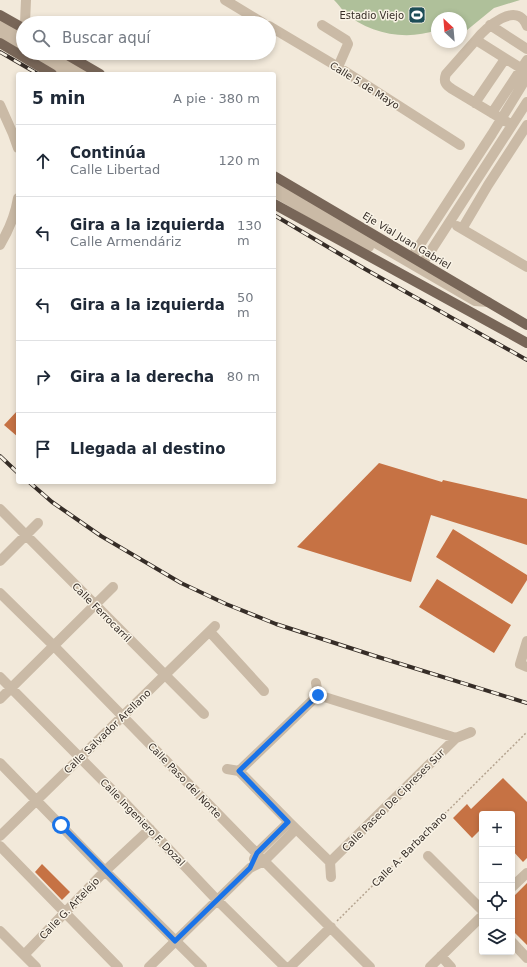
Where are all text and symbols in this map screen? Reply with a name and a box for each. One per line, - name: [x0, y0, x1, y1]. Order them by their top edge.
- sports icon: Estadio Viejo: [407, 5, 427, 25]
- place label: Estadio Viejo: [340, 10, 404, 21]
- north arrow: [431, 12, 467, 48]
- search box: [16, 16, 276, 60]
- icon: search: [30, 27, 52, 49]
- text: Buscar aquí: [62, 29, 150, 47]
- street label: Calle 5 de Mayo: [328, 60, 402, 111]
- text: 5 min: [32, 88, 85, 108]
- text: A pie · 380 m: [173, 91, 260, 106]
- text: Continúa: [70, 144, 146, 162]
- icon: ahead: [32, 150, 54, 172]
- text: 120 m: [218, 153, 260, 168]
- text: Calle Libertad: [70, 162, 160, 177]
- street label: Eje Vial Juan Gabriel: [361, 210, 453, 271]
- text: Gira a la izquierda: [70, 216, 225, 234]
- text: 130 m: [237, 218, 262, 248]
- icon: left: [32, 222, 54, 244]
- text: Calle Armendáriz: [70, 234, 181, 249]
- text: 50 m: [237, 290, 253, 320]
- icon: left: [32, 294, 54, 316]
- text: Gira a la izquierda: [70, 296, 225, 314]
- icon: right: [32, 366, 54, 388]
- text: Gira a la derecha: [70, 368, 214, 386]
- text: 80 m: [227, 369, 260, 384]
- icon: arrive: [32, 438, 54, 460]
- text: Llegada al destino: [70, 440, 225, 458]
- street label: Calle Ferrocarril: [70, 581, 133, 644]
- route end: [309, 686, 327, 704]
- street label: Calle Salvador Arellano: [62, 687, 153, 776]
- street label: Calle Paso del Norte: [146, 740, 223, 820]
- street label: Calle Paseo De Cipreses Sur: [340, 746, 447, 854]
- street label: Calle Ingeniero F. Dozal: [98, 777, 187, 868]
- street label: Calle A. Barbachano: [370, 810, 449, 889]
- map controls: [479, 811, 515, 955]
- button: +: [479, 811, 515, 847]
- route start: [52, 816, 70, 834]
- button: −: [479, 847, 515, 883]
- street label: Calle G. Artelejo: [37, 875, 101, 941]
- button: locate: [479, 883, 515, 919]
- button: layers: [479, 919, 515, 955]

